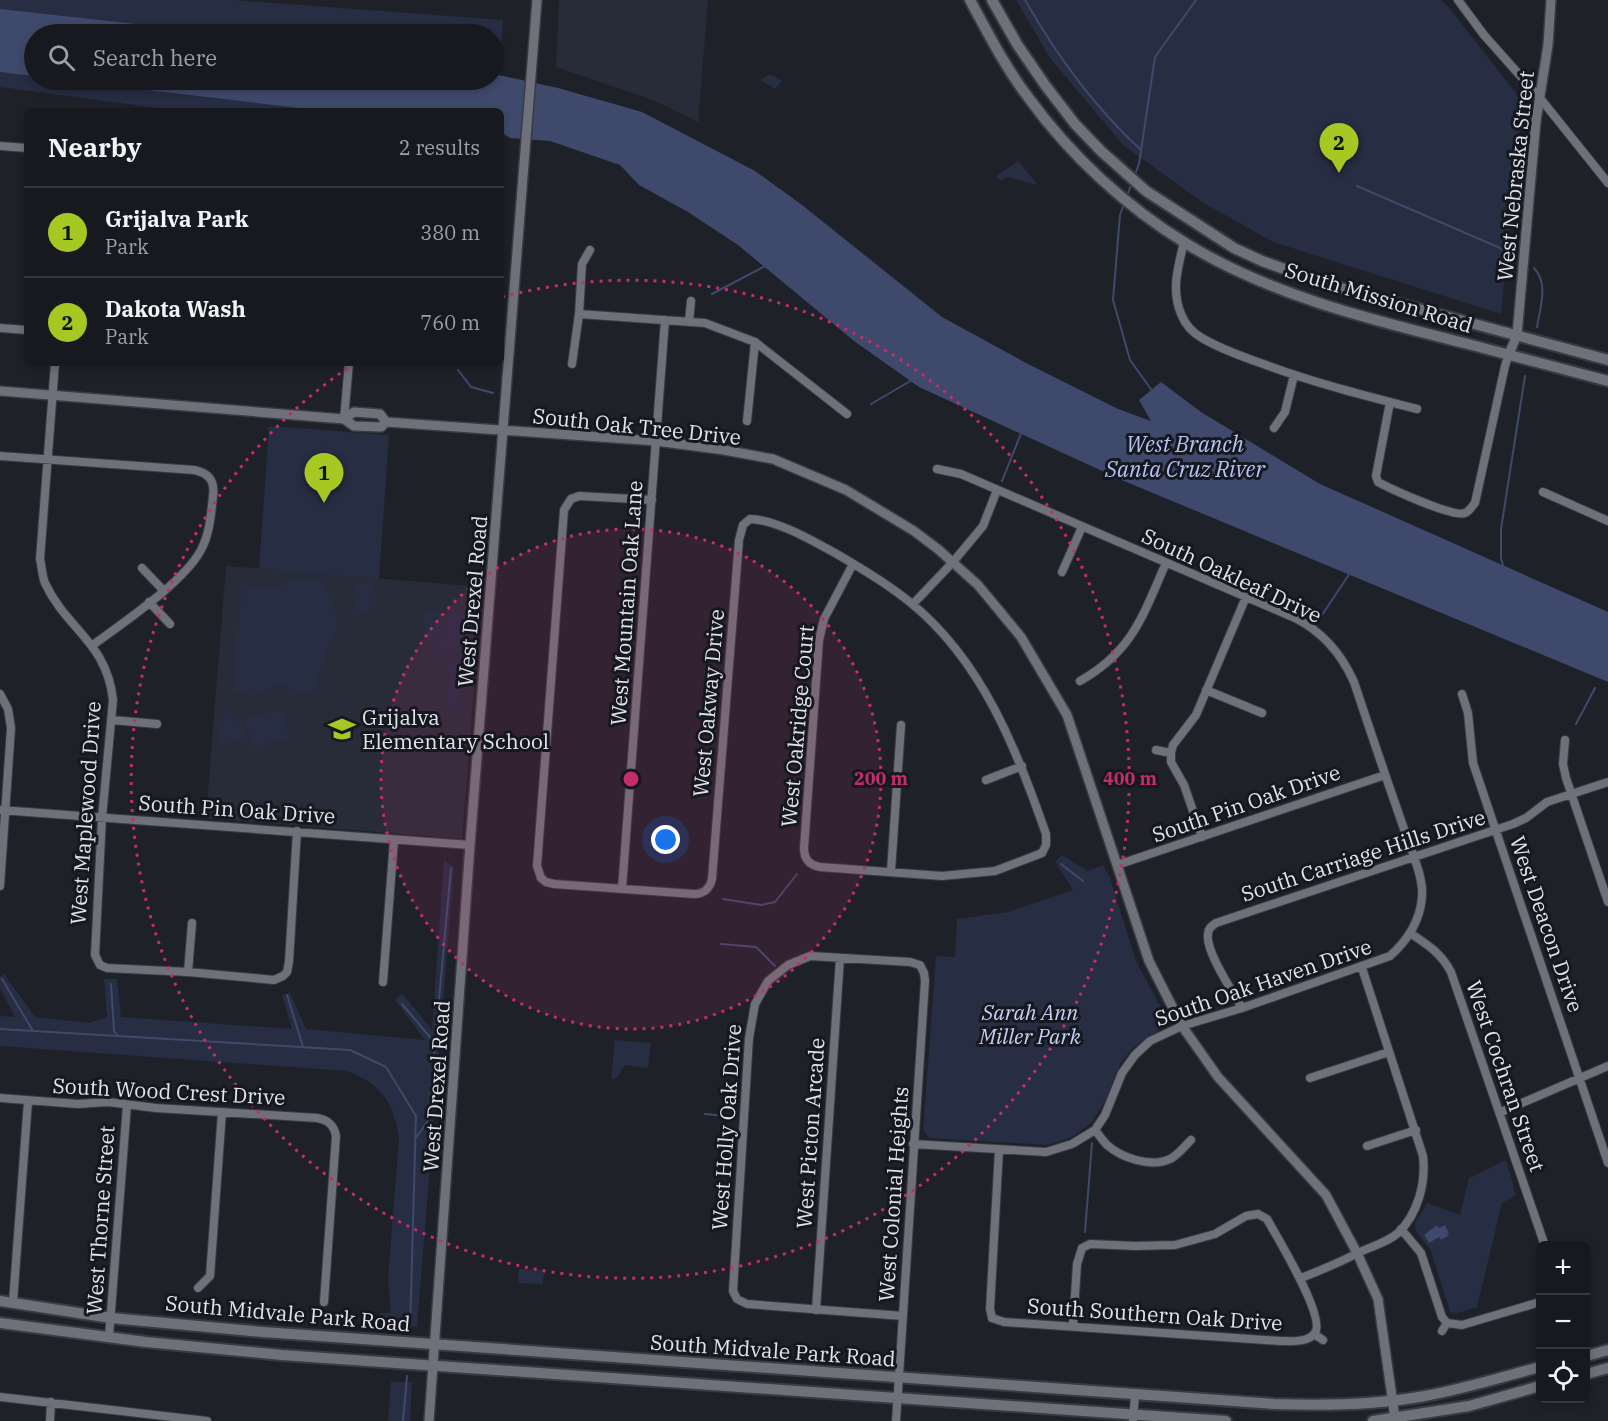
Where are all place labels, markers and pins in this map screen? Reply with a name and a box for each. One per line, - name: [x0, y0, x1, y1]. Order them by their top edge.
- pin: 2: [1320, 124, 1358, 173]
- pin: 1: [304, 454, 344, 503]
- place label: Grijalva Elementary School: [362, 703, 549, 755]
- school or university icon: Grijalva Elementary School: [327, 714, 357, 744]
- centre of rings: [621, 769, 641, 789]

